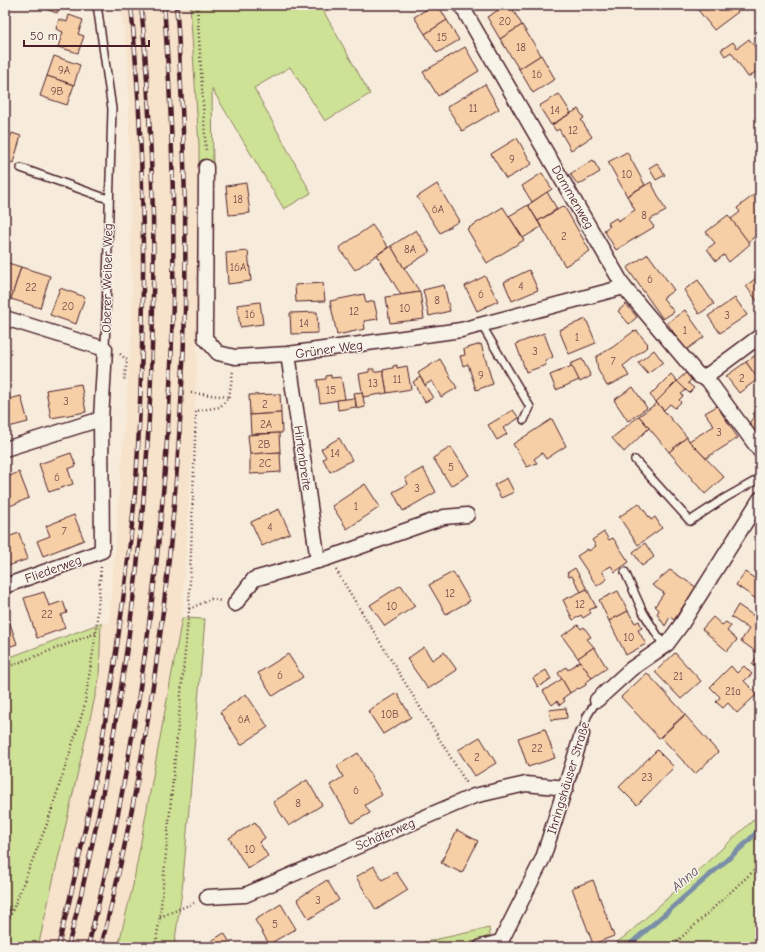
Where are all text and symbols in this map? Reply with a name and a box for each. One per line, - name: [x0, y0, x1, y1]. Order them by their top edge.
- house number: 20: [499, 15, 511, 28]
- scale bar: [24, 22, 149, 48]
- text: 50 m: [30, 29, 58, 43]
- house number: 15: [437, 31, 447, 44]
- house number: 18: [516, 41, 526, 54]
- house number: 9A: [58, 64, 71, 77]
- house number: 16: [532, 68, 542, 81]
- house number: 9B: [51, 85, 64, 98]
- house number: 11: [469, 102, 477, 115]
- house number: 14: [550, 104, 560, 117]
- house number: 12: [568, 124, 578, 137]
- house number: 9: [509, 153, 515, 166]
- street label: Dammenweg: [549, 162, 597, 232]
- house number: 10: [621, 168, 633, 181]
- house number: 18: [233, 193, 243, 206]
- house number: 6A: [432, 203, 445, 216]
- house number: 8: [641, 209, 647, 222]
- street label: Oberer Weißer Weg: [99, 223, 115, 333]
- house number: 2: [561, 230, 567, 243]
- house number: 8A: [404, 243, 417, 256]
- house number: 16A: [230, 261, 247, 274]
- house number: 6: [647, 273, 653, 286]
- house number: 4: [518, 280, 524, 293]
- house number: 22: [25, 281, 37, 294]
- house number: 6: [478, 288, 484, 301]
- house number: 8: [434, 294, 440, 307]
- house number: 20: [62, 300, 74, 313]
- house number: 10: [399, 302, 411, 315]
- house number: 12: [349, 305, 359, 318]
- house number: 16: [245, 308, 255, 321]
- house number: 3: [724, 309, 730, 322]
- house number: 14: [299, 317, 309, 330]
- house number: 1: [683, 324, 687, 337]
- house number: 1: [575, 331, 579, 344]
- street label: Grüner Weg: [294, 337, 364, 361]
- house number: 3: [532, 345, 538, 358]
- house number: 7: [610, 355, 616, 368]
- house number: 9: [478, 369, 484, 382]
- house number: 2: [739, 372, 745, 385]
- house number: 11: [393, 373, 401, 386]
- house number: 13: [368, 377, 378, 390]
- house number: 15: [326, 384, 336, 397]
- house number: 3: [63, 395, 69, 408]
- house number: 2: [262, 398, 268, 411]
- house number: 2A: [260, 418, 273, 431]
- street label: Hirtenbreite: [291, 424, 315, 492]
- house number: 3: [716, 426, 722, 439]
- house number: 2B: [258, 438, 270, 451]
- house number: 14: [330, 447, 340, 460]
- house number: 2C: [259, 457, 271, 470]
- house number: 5: [448, 461, 454, 474]
- house number: 6: [54, 471, 60, 484]
- house number: 3: [414, 482, 420, 495]
- house number: 1: [354, 500, 358, 513]
- house number: 4: [267, 521, 273, 534]
- house number: 7: [61, 525, 67, 538]
- street label: Fliederweg: [23, 552, 83, 586]
- house number: 12: [445, 587, 455, 600]
- house number: 12: [575, 598, 585, 611]
- house number: 10: [386, 600, 398, 613]
- house number: 22: [41, 608, 53, 621]
- house number: 10: [623, 631, 635, 644]
- house number: 6: [277, 669, 283, 682]
- house number: 21: [673, 670, 683, 683]
- house number: 21a: [725, 685, 741, 698]
- house number: 10B: [381, 708, 399, 721]
- house number: 6A: [238, 713, 251, 726]
- street label: Ihringshäuser Straße: [544, 719, 592, 836]
- house number: 22: [531, 742, 543, 755]
- house number: 2: [474, 751, 480, 764]
- house number: 23: [641, 771, 653, 784]
- house number: 6: [353, 784, 359, 797]
- house number: 8: [295, 797, 301, 810]
- street label: Schäferweg: [353, 815, 417, 853]
- house number: 10: [244, 843, 256, 856]
- water label: Ahna: [667, 863, 702, 896]
- house number: 3: [315, 894, 321, 907]
- house number: 5: [272, 918, 278, 931]

